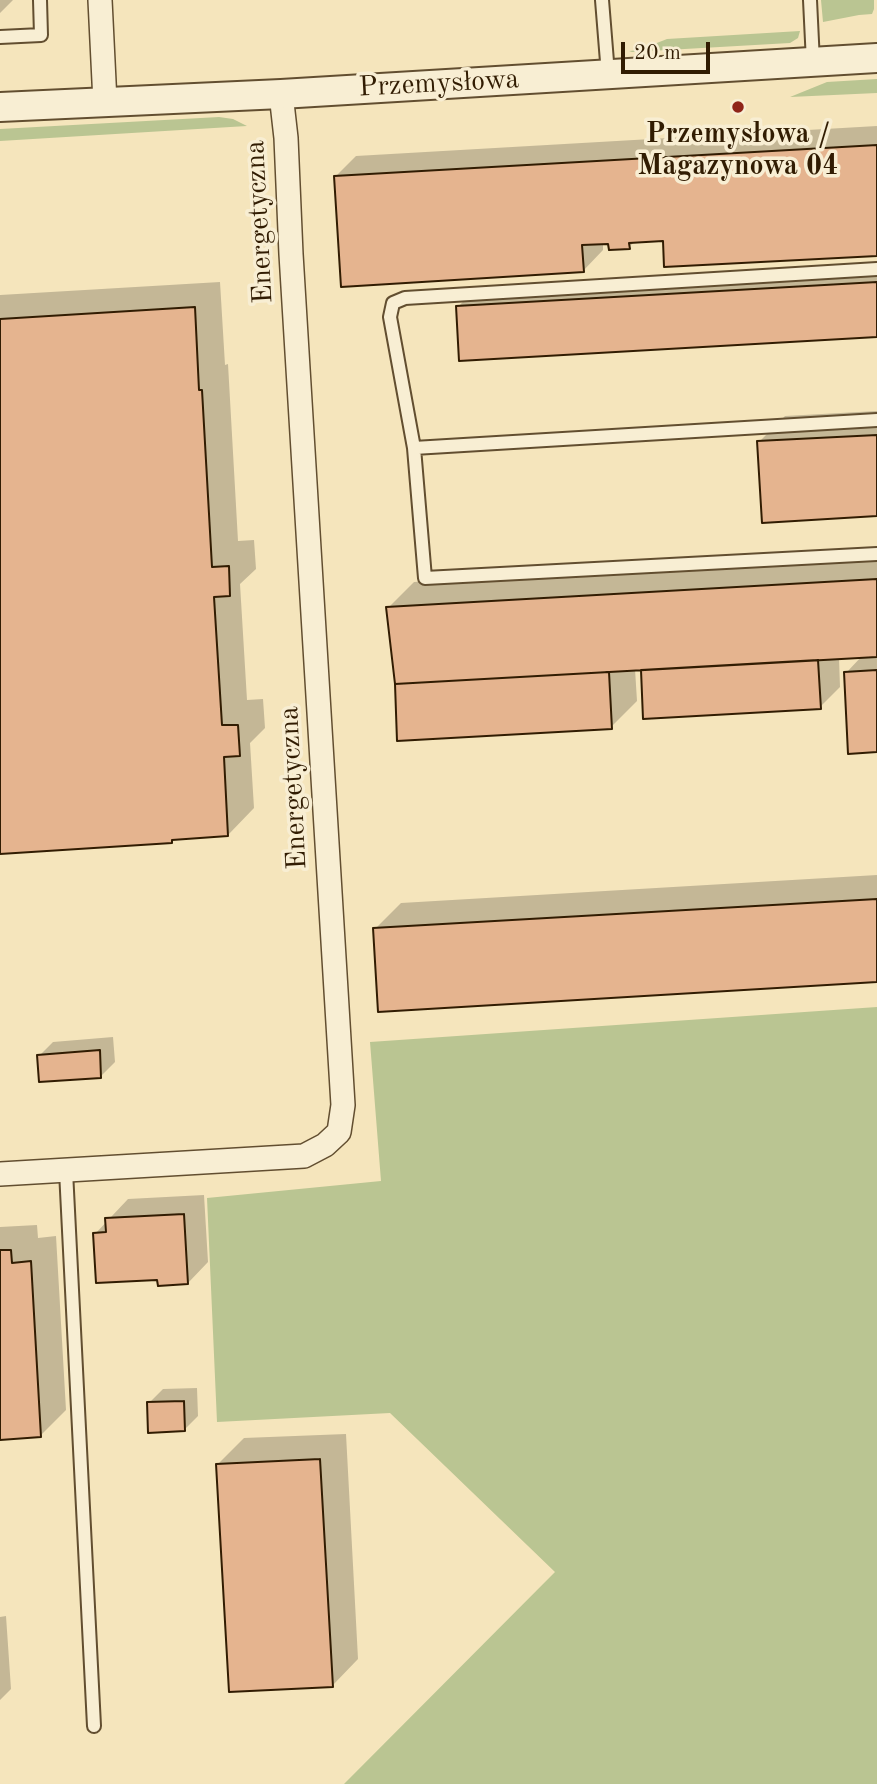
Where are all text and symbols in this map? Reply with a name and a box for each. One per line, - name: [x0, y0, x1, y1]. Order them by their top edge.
- scale bar: [625, 28, 714, 72]
- text: 20 m: [634, 43, 681, 64]
- street label: Przemysłowa: [358, 63, 520, 105]
- marker: Przemysłowa / Magazynowa 04: [730, 99, 746, 115]
- place label: Przemysłowa / Magazynowa 04: [638, 118, 838, 184]
- street label: Energetyczna: [239, 139, 281, 305]
- street label: Energetyczna: [273, 705, 315, 871]

